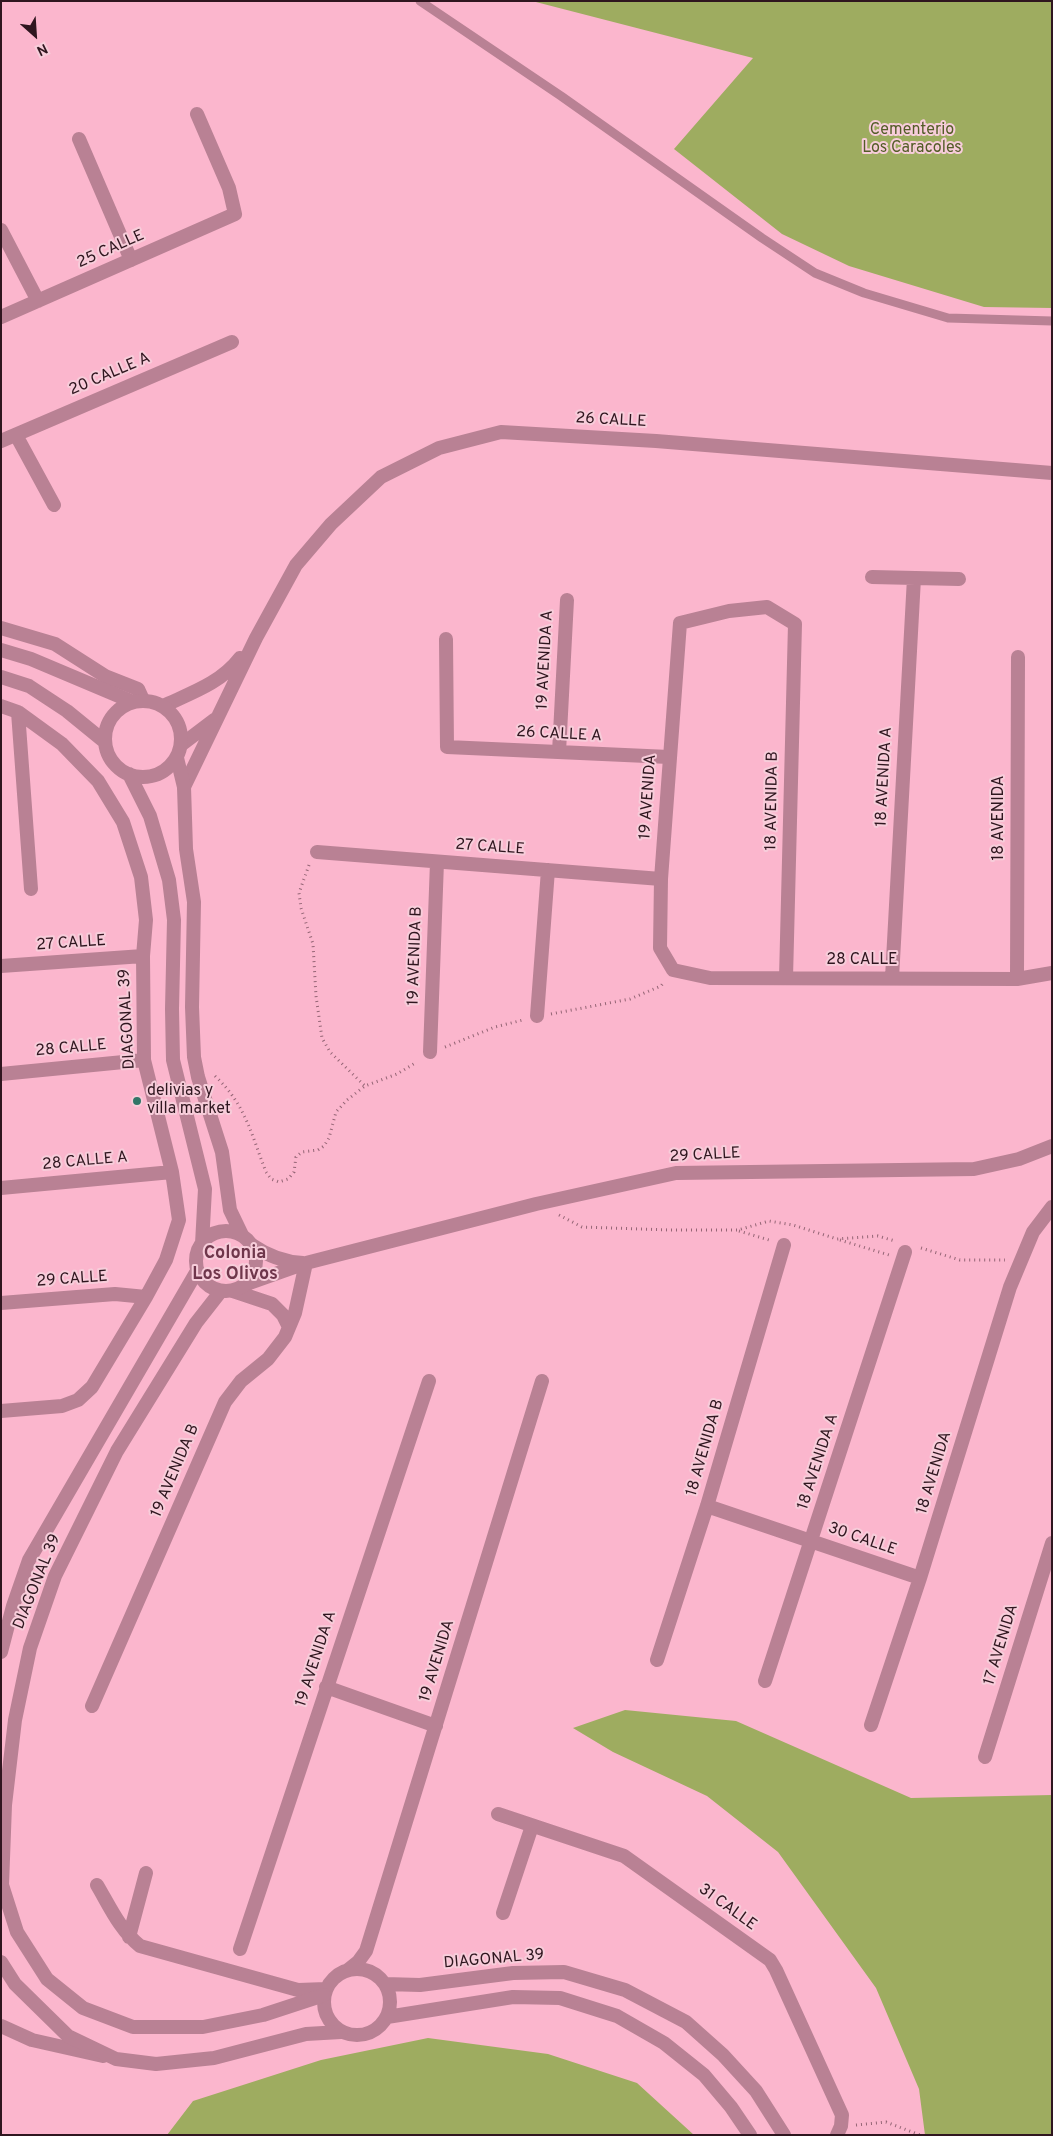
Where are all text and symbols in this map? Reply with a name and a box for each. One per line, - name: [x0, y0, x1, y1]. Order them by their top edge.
- north arrow: [10, 10, 60, 60]
- text: N: [34, 39, 50, 59]
- park label: Cementerio Los Caracoles: [862, 121, 962, 159]
- street label: 25 CALLE: [74, 227, 148, 273]
- street label: 20 CALLE A: [66, 349, 154, 401]
- street label: 26 CALLE: [575, 410, 647, 432]
- street label: 19 AVENIDA A: [534, 610, 558, 710]
- street label: 26 CALLE A: [516, 723, 602, 747]
- street label: 18 AVENIDA A: [873, 727, 897, 827]
- street label: 18 AVENIDA B: [763, 751, 783, 851]
- street label: 19 AVENIDA: [636, 754, 662, 840]
- street label: 18 AVENIDA: [990, 775, 1010, 861]
- street label: 27 CALLE: [455, 836, 525, 860]
- street label: 19 AVENIDA B: [405, 906, 427, 1006]
- street label: 27 CALLE: [36, 932, 106, 956]
- street label: 28 CALLE: [826, 951, 898, 971]
- street label: DIAGONAL 39: [116, 968, 140, 1070]
- street label: 28 CALLE: [35, 1036, 107, 1062]
- place label: delivias y villa market: [147, 1082, 231, 1120]
- marker: delivias y villa market: [131, 1095, 143, 1107]
- street label: 29 CALLE: [669, 1145, 741, 1167]
- street label: 28 CALLE A: [41, 1149, 129, 1175]
- district label: Colonia Los Olivos: [192, 1243, 278, 1286]
- street label: 29 CALLE: [36, 1268, 108, 1292]
- street label: 18 AVENIDA B: [683, 1398, 729, 1498]
- street label: 18 AVENIDA A: [794, 1412, 844, 1512]
- street label: 19 AVENIDA B: [148, 1422, 204, 1520]
- street label: 18 AVENIDA: [913, 1429, 957, 1517]
- street label: 30 CALLE: [825, 1519, 899, 1561]
- street label: DIAGONAL 39: [10, 1532, 66, 1632]
- street label: 17 AVENIDA: [981, 1602, 1023, 1688]
- street label: 19 AVENIDA A: [292, 1609, 342, 1709]
- street label: 19 AVENIDA: [416, 1618, 460, 1704]
- street label: 31 CALLE: [694, 1880, 760, 1936]
- street label: DIAGONAL 39: [443, 1946, 545, 1974]

